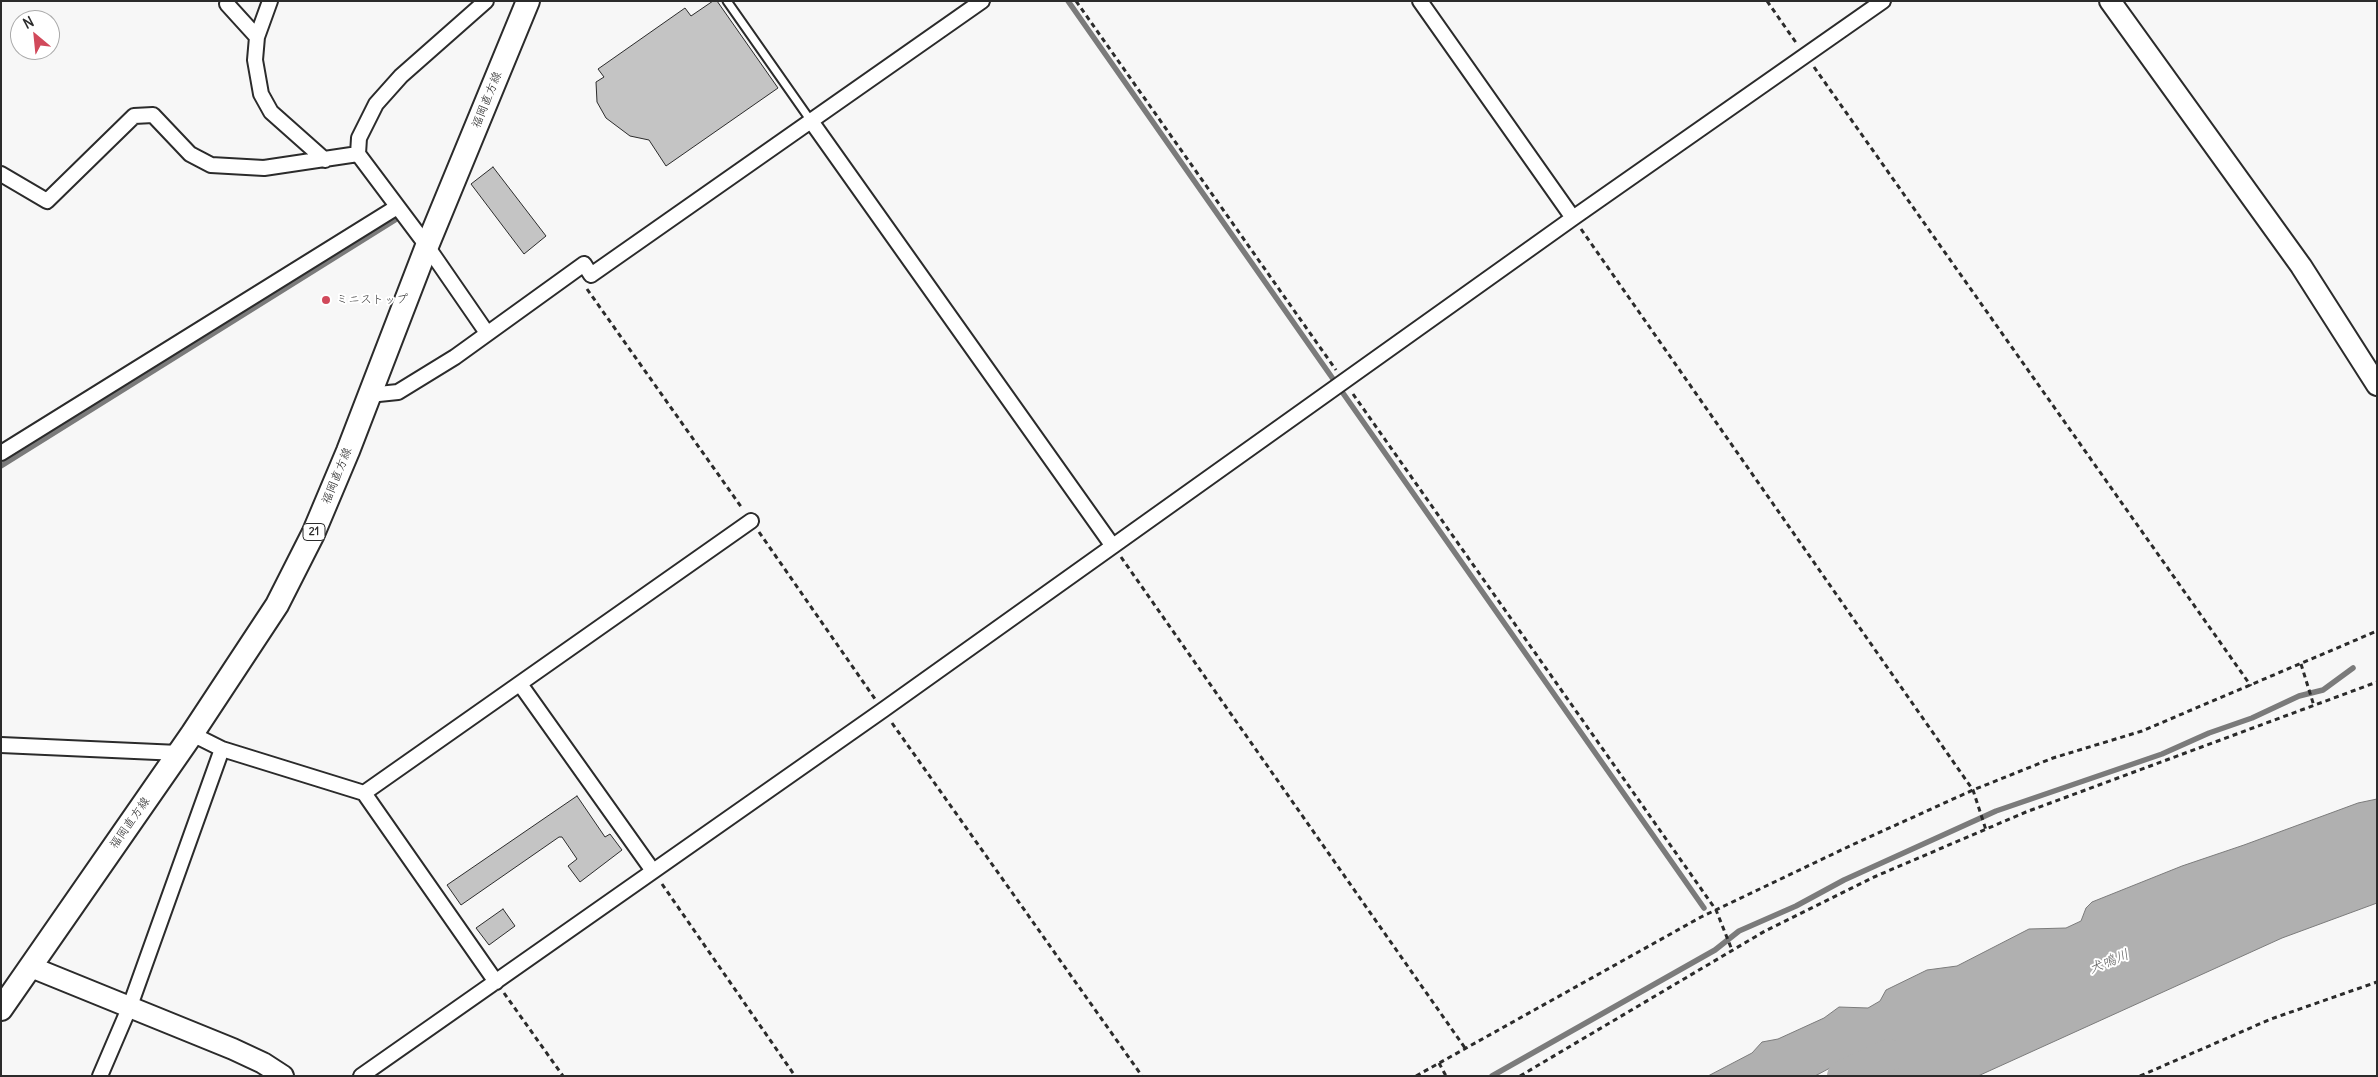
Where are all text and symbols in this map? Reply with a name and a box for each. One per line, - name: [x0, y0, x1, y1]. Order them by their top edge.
- north arrow: [10, 10, 60, 60]
- text: N: [20, 12, 37, 33]
- street label: 福岡直方線: [469, 69, 505, 131]
- place label: ミニストップ: [336, 293, 408, 307]
- marker: ミニストップ: [320, 294, 332, 306]
- street label: 福岡直方線: [319, 445, 355, 507]
- road number: 21: [303, 524, 325, 540]
- street label: 福岡直方線: [107, 794, 153, 852]
- water label: 犬鳴川: [2086, 946, 2132, 978]

